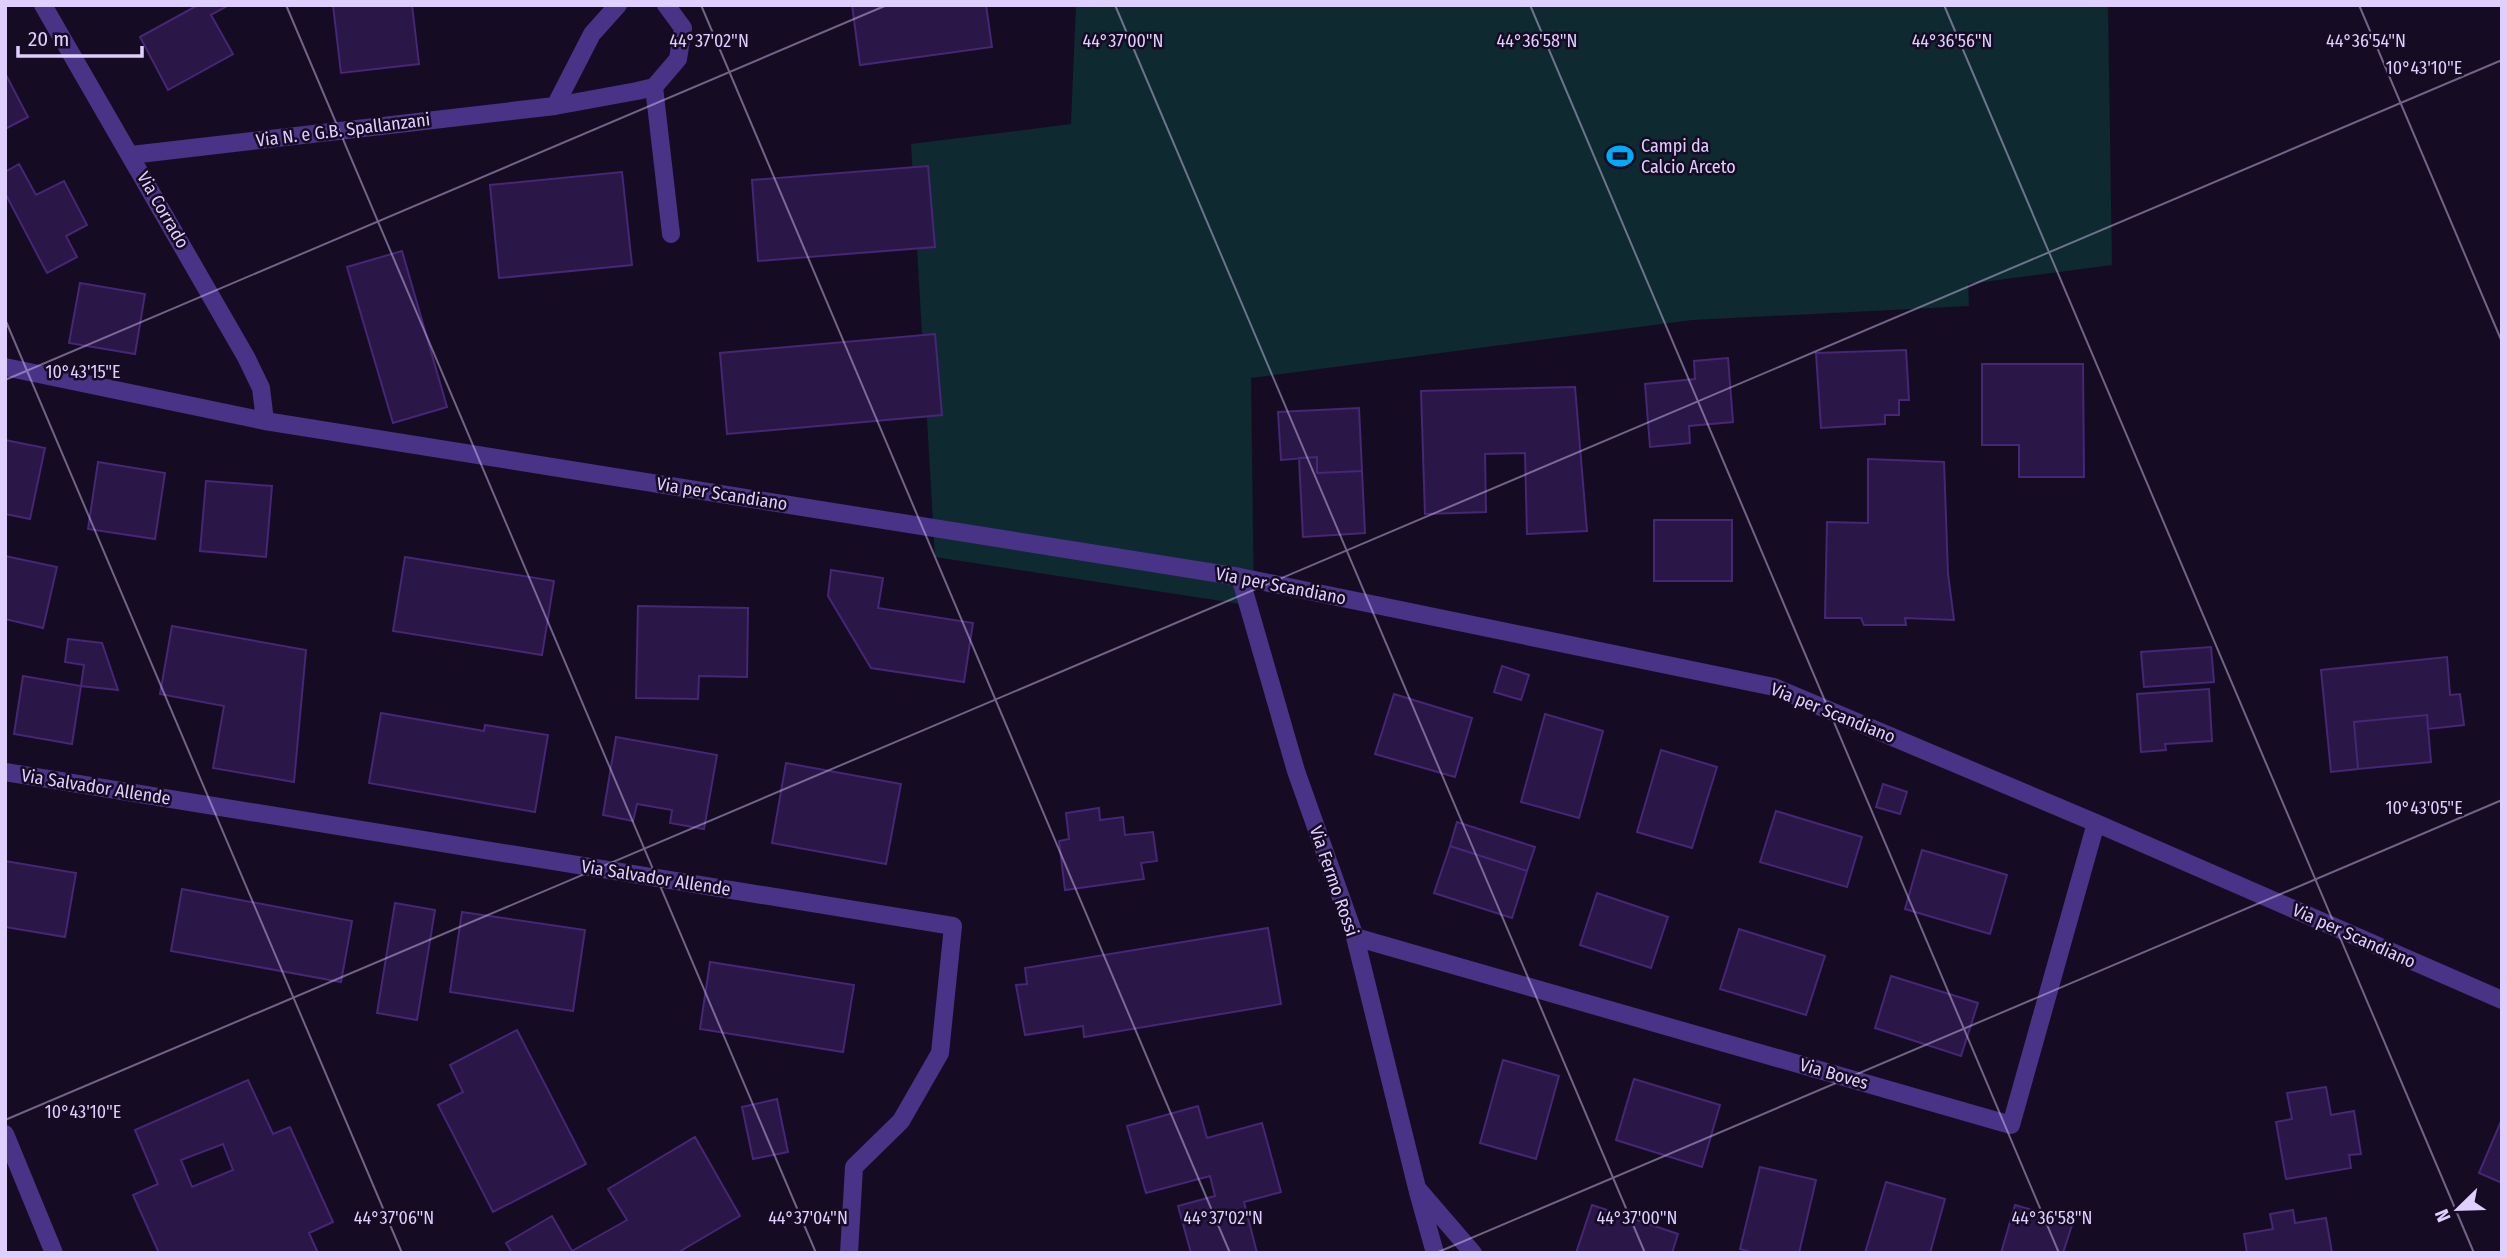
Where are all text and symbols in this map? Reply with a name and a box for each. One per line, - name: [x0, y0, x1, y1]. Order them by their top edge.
- scale bar: [18, 14, 142, 58]
- text: 20 m: [28, 26, 69, 52]
- text: 44°37'02"N: [669, 30, 749, 52]
- text: 44°37'00"N: [1082, 30, 1164, 52]
- text: 44°36'58"N: [1497, 30, 1577, 52]
- text: 44°36'56"N: [1912, 30, 1992, 52]
- text: 44°36'54"N: [2326, 30, 2406, 52]
- text: 10°43'10"E: [2386, 57, 2462, 79]
- street label: Via N. e G.B. Spallanzani: [255, 108, 431, 152]
- place label: Campi da Calcio Arceto: [1641, 135, 1736, 178]
- sports icon: Campi da Calcio Arceto: [1605, 141, 1635, 171]
- street label: Via Corrado: [132, 168, 194, 252]
- text: 10°43'15"E: [45, 361, 121, 383]
- street label: Via per Scandiano: [655, 473, 789, 515]
- street label: Via per Scandiano: [1214, 563, 1348, 609]
- street label: Via per Scandiano: [1767, 678, 1899, 748]
- street label: Via Salvador Allende: [20, 764, 172, 810]
- text: 10°43'05"E: [2385, 797, 2463, 819]
- street label: Via Fermo Rossi: [1305, 823, 1363, 939]
- street label: Via Salvador Allende: [580, 855, 732, 901]
- street label: Via per Scandiano: [2289, 899, 2419, 973]
- street label: Via Boves: [1797, 1054, 1871, 1094]
- text: 10°43'10"E: [45, 1101, 121, 1123]
- north arrow: [2423, 1174, 2493, 1244]
- text: N: [2430, 1206, 2456, 1225]
- text: 44°37'06"N: [354, 1207, 434, 1229]
- text: 44°37'04"N: [768, 1207, 848, 1229]
- text: 44°37'02"N: [1183, 1207, 1263, 1229]
- text: 44°37'00"N: [1596, 1207, 1678, 1229]
- text: 44°36'58"N: [2012, 1207, 2092, 1229]

